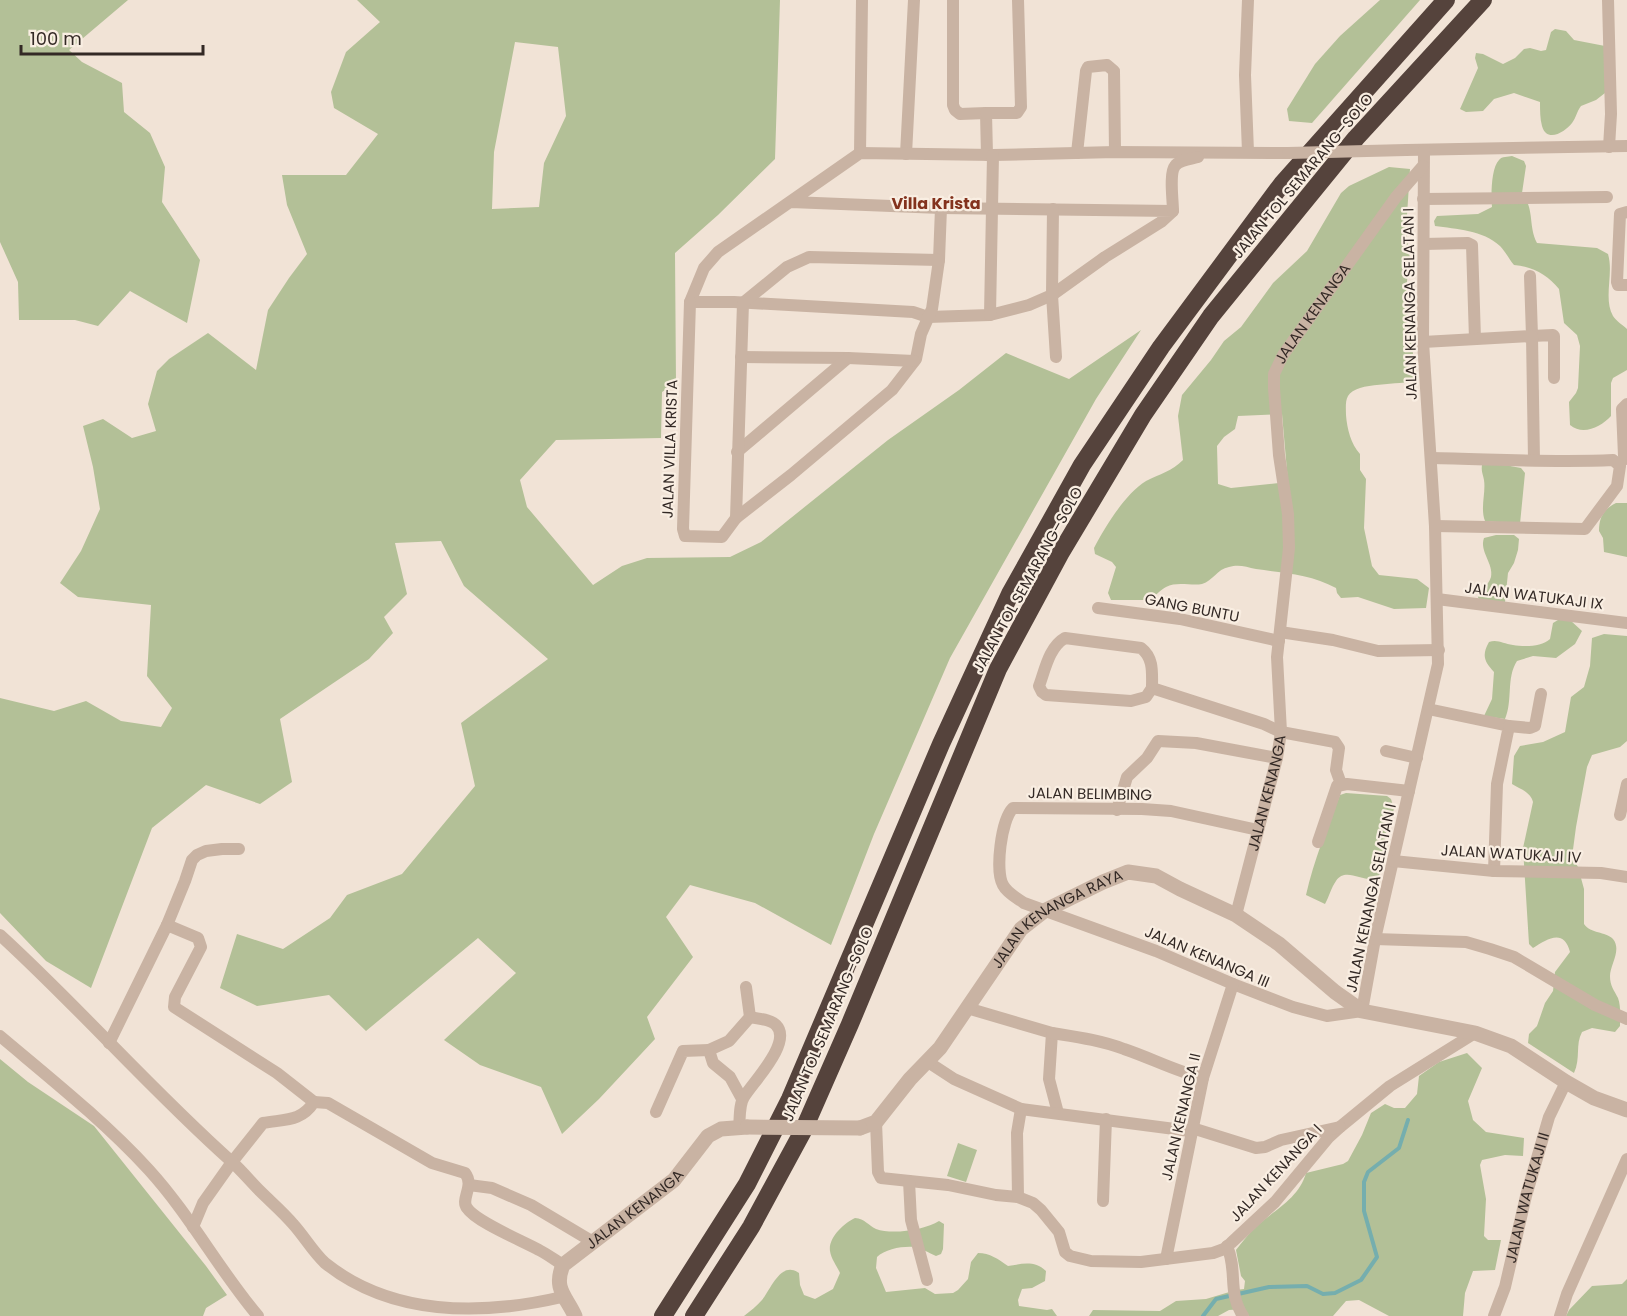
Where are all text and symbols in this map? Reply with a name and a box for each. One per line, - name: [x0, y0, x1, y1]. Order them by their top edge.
- scale bar: [21, 18, 202, 56]
- text: 100 m: [30, 26, 82, 51]
- street label: JALAN TOL SEMARANG–SOLO: [1227, 88, 1378, 263]
- district label: Villa Krista: [891, 192, 981, 215]
- street label: JALAN KENANGA SELATAN I: [1397, 208, 1422, 400]
- street label: JALAN KENANGA: [1269, 259, 1355, 367]
- street label: JALAN VILLA KRISTA: [657, 379, 682, 519]
- street label: JALAN TOL SEMARANG–SOLO: [968, 483, 1088, 677]
- street label: JALAN WATUKAJI IX: [1463, 577, 1605, 614]
- street label: GANG BUNTU: [1143, 588, 1241, 627]
- street label: JALAN KENANGA: [1242, 733, 1290, 853]
- street label: JALAN BELIMBING: [1028, 782, 1153, 805]
- street label: JALAN KENANGA SELATAN I: [1340, 802, 1401, 994]
- street label: JALAN WATUKAJI IV: [1440, 839, 1582, 868]
- street label: JALAN KENANGA RAYA: [986, 864, 1126, 972]
- street label: JALAN KENANGA III: [1141, 921, 1273, 992]
- street label: JALAN TOL SEMARANG–SOLO: [777, 923, 878, 1124]
- street label: JALAN KENANGA II: [1156, 1051, 1205, 1183]
- street label: JALAN KENANGA I: [1225, 1119, 1326, 1226]
- street label: JALAN WATUKAJI II: [1500, 1130, 1554, 1265]
- street label: JALAN KENANGA: [581, 1165, 688, 1254]

